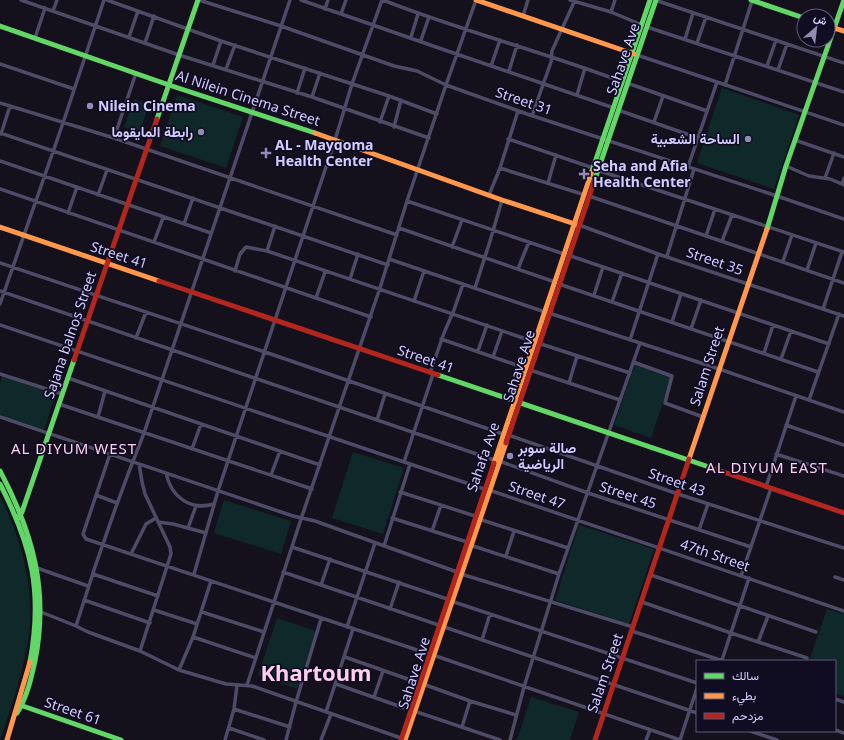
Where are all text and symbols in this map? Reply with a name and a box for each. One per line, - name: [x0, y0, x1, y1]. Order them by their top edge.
- north arrow: [796, 8, 836, 48]
- text: ش: [812, 9, 830, 28]
- street label: Sahave Ave: [601, 20, 644, 97]
- street label: Al Nilein Cinema Street: [174, 65, 323, 130]
- street label: Street 31: [493, 82, 555, 119]
- place label: Nilein Cinema: [98, 96, 196, 115]
- marker: Nilein Cinema: [85, 101, 95, 111]
- place label: رابطة المايقوما: [112, 122, 193, 141]
- marker: رابطة المايقوما: [196, 127, 206, 137]
- place label: الساحة الشعبية: [651, 129, 740, 148]
- marker: الساحة الشعبية: [743, 134, 753, 144]
- place label: AL - Mayqoma Health Center: [275, 135, 374, 170]
- marker: AL - Mayqoma Health Center: [260, 147, 272, 159]
- place label: Seha and Afia Health Center: [593, 156, 691, 191]
- marker: Seha and Afia Health Center: [578, 168, 590, 180]
- street label: Street 41: [88, 236, 150, 273]
- street label: Street 35: [684, 242, 746, 279]
- street label: Sajana balnos Street: [39, 268, 100, 401]
- street label: Salam Street: [685, 324, 728, 408]
- street label: Sahave Ave: [498, 327, 539, 404]
- street label: Street 41: [395, 340, 457, 377]
- street label: Sahafa Ave: [462, 419, 503, 494]
- district label: AL DIYUM WEST: [11, 438, 137, 458]
- place label: صالة سوبر الرياضية: [517, 438, 576, 473]
- marker: صالة سوبر الرياضية: [505, 451, 515, 461]
- district label: AL DIYUM EAST: [706, 457, 828, 477]
- street label: Street 43: [646, 463, 708, 500]
- street label: Street 47: [506, 476, 568, 513]
- street label: Street 45: [597, 476, 659, 513]
- street label: 47th Street: [678, 534, 753, 575]
- street label: Salam Street: [582, 631, 627, 715]
- street label: Sahave Ave: [393, 634, 434, 711]
- district label: Khartoum: [261, 657, 371, 687]
- legend: [696, 660, 836, 732]
- text: سالك: [732, 667, 759, 684]
- text: بطيء: [732, 687, 756, 706]
- street label: Street 61: [42, 692, 104, 729]
- text: مزدحم: [732, 707, 763, 724]

